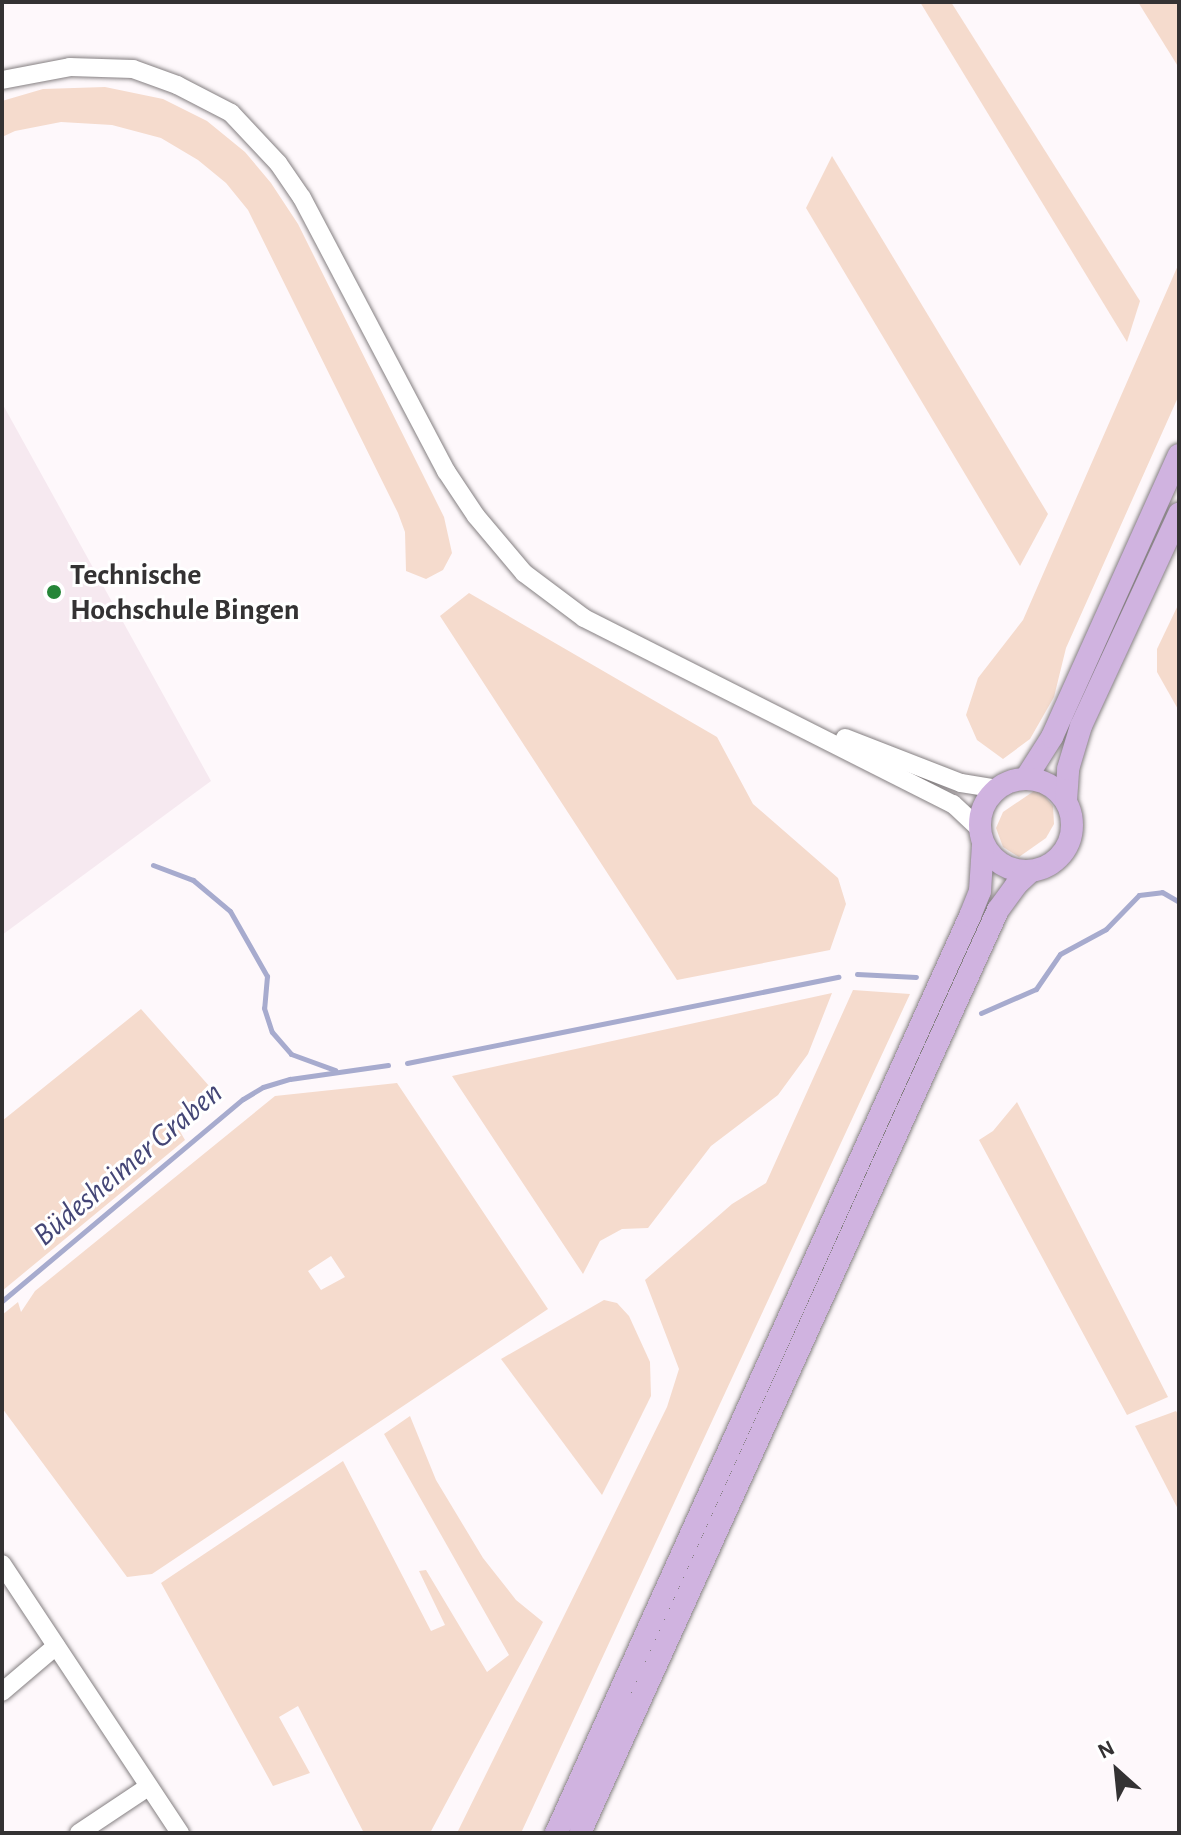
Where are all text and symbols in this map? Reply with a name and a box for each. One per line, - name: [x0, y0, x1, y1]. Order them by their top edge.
- place label: Technische Hochschule Bingen: [70, 557, 300, 628]
- marker: Technische Hochschule Bingen: [45, 583, 63, 601]
- water label: Büdesheimer Graben: [26, 1074, 230, 1254]
- north arrow: [1077, 1731, 1157, 1811]
- text: N: [1094, 1736, 1118, 1763]

